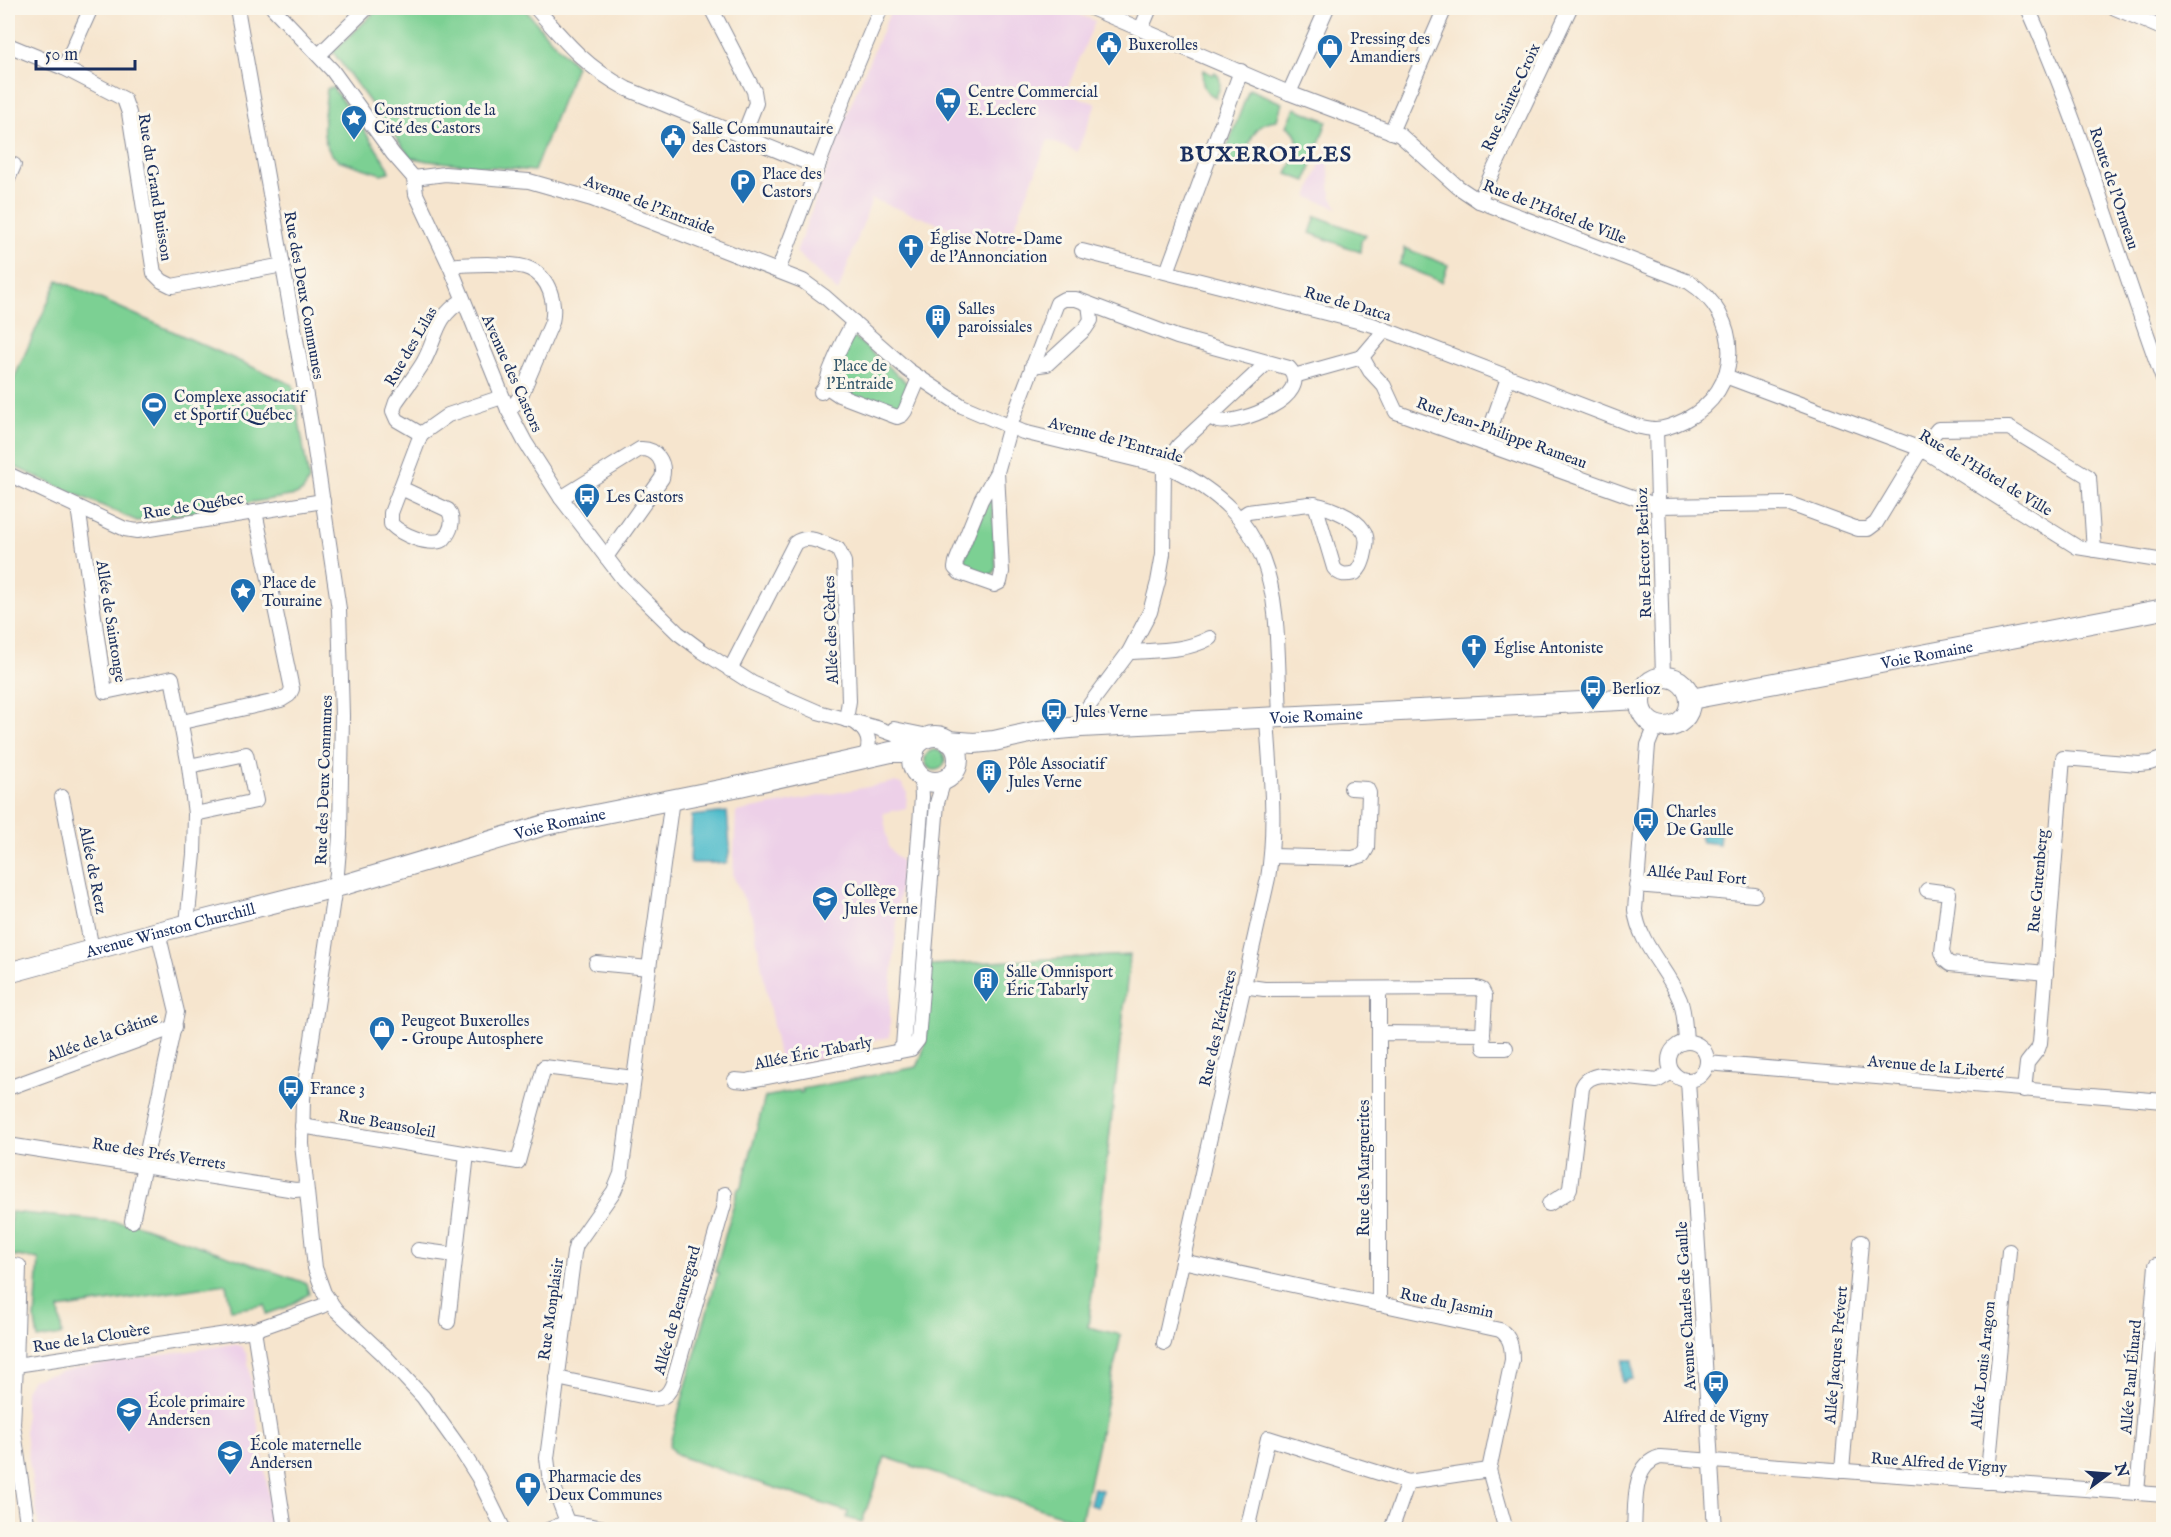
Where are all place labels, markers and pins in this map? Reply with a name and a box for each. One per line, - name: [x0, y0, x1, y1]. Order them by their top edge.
- public building icon: Buxerolles: [1094, 29, 1124, 67]
- place label: Pressing des Amandiers: [1349, 30, 1431, 68]
- shop icon: Pressing des Amandiers: [1315, 32, 1345, 70]
- place label: Buxerolles: [1128, 36, 1198, 56]
- place label: Centre Commercial E. Leclerc: [968, 83, 1098, 121]
- supermarket icon: Centre Commercial E. Leclerc: [933, 85, 963, 123]
- place label: Construction de la Cité des Castors: [374, 101, 496, 139]
- place icon: Construction de la Cité des Castors: [339, 103, 369, 141]
- place label: Salle Communautaire des Castors: [692, 120, 833, 158]
- public building icon: Salle Communautaire des Castors: [658, 122, 688, 160]
- place label: Place des Castors: [762, 165, 822, 203]
- parking icon: Place des Castors: [728, 167, 758, 205]
- place label: Église Notre-Dame de l'Annonciation: [930, 228, 1062, 268]
- church icon: Église Notre-Dame de l'Annonciation: [896, 232, 926, 270]
- place label: Salles paroissiales: [958, 300, 1032, 338]
- building icon: Salles paroissiales: [923, 302, 953, 340]
- place label: Complexe associatif et Sportif Québec: [174, 388, 309, 426]
- sports icon: Complexe associatif et Sportif Québec: [139, 390, 169, 428]
- bus stop icon: Les Castors: [572, 481, 602, 519]
- place label: Les Castors: [606, 488, 684, 508]
- place label: Place de Touraine: [262, 574, 322, 612]
- place icon: Place de Touraine: [228, 576, 258, 614]
- church icon: Église Antoniste: [1459, 632, 1489, 670]
- place label: Église Antoniste: [1494, 637, 1603, 659]
- bus stop icon: Berlioz: [1578, 673, 1608, 711]
- place label: Berlioz: [1612, 680, 1660, 700]
- bus stop icon: Jules Verne: [1039, 696, 1069, 734]
- place label: Jules Verne: [1072, 703, 1148, 723]
- place label: Pôle Associatif Jules Verne: [1006, 755, 1108, 793]
- building icon: Pôle Associatif Jules Verne: [974, 757, 1004, 795]
- place label: Charles De Gaulle: [1666, 803, 1734, 841]
- bus stop icon: Charles De Gaulle: [1631, 805, 1661, 843]
- place label: Collège Jules Verne: [842, 882, 918, 920]
- school or university icon: Collège Jules Verne: [810, 884, 840, 922]
- place label: Salle Omnisport Éric Tabarly: [1006, 963, 1114, 1001]
- building icon: Salle Omnisport Éric Tabarly: [971, 965, 1001, 1003]
- place label: Peugeot Buxerolles - Groupe Autosphere: [401, 1012, 543, 1050]
- shop icon: Peugeot Buxerolles - Groupe Autosphere: [367, 1014, 397, 1052]
- bus stop icon: France 3: [276, 1073, 306, 1111]
- place label: France 3: [310, 1080, 365, 1100]
- bus stop icon: Alfred de Vigny: [1701, 1368, 1731, 1406]
- place label: École primaire Andersen: [147, 1391, 245, 1431]
- school or university icon: École primaire Andersen: [114, 1395, 144, 1433]
- place label: Alfred de Vigny: [1662, 1408, 1769, 1428]
- place label: École maternelle Andersen: [249, 1434, 362, 1474]
- school or university icon: École maternelle Andersen: [215, 1438, 245, 1476]
- place label: Pharmacie des Deux Communes: [548, 1468, 663, 1506]
- pharmacy icon: Pharmacie des Deux Communes: [513, 1470, 543, 1508]

